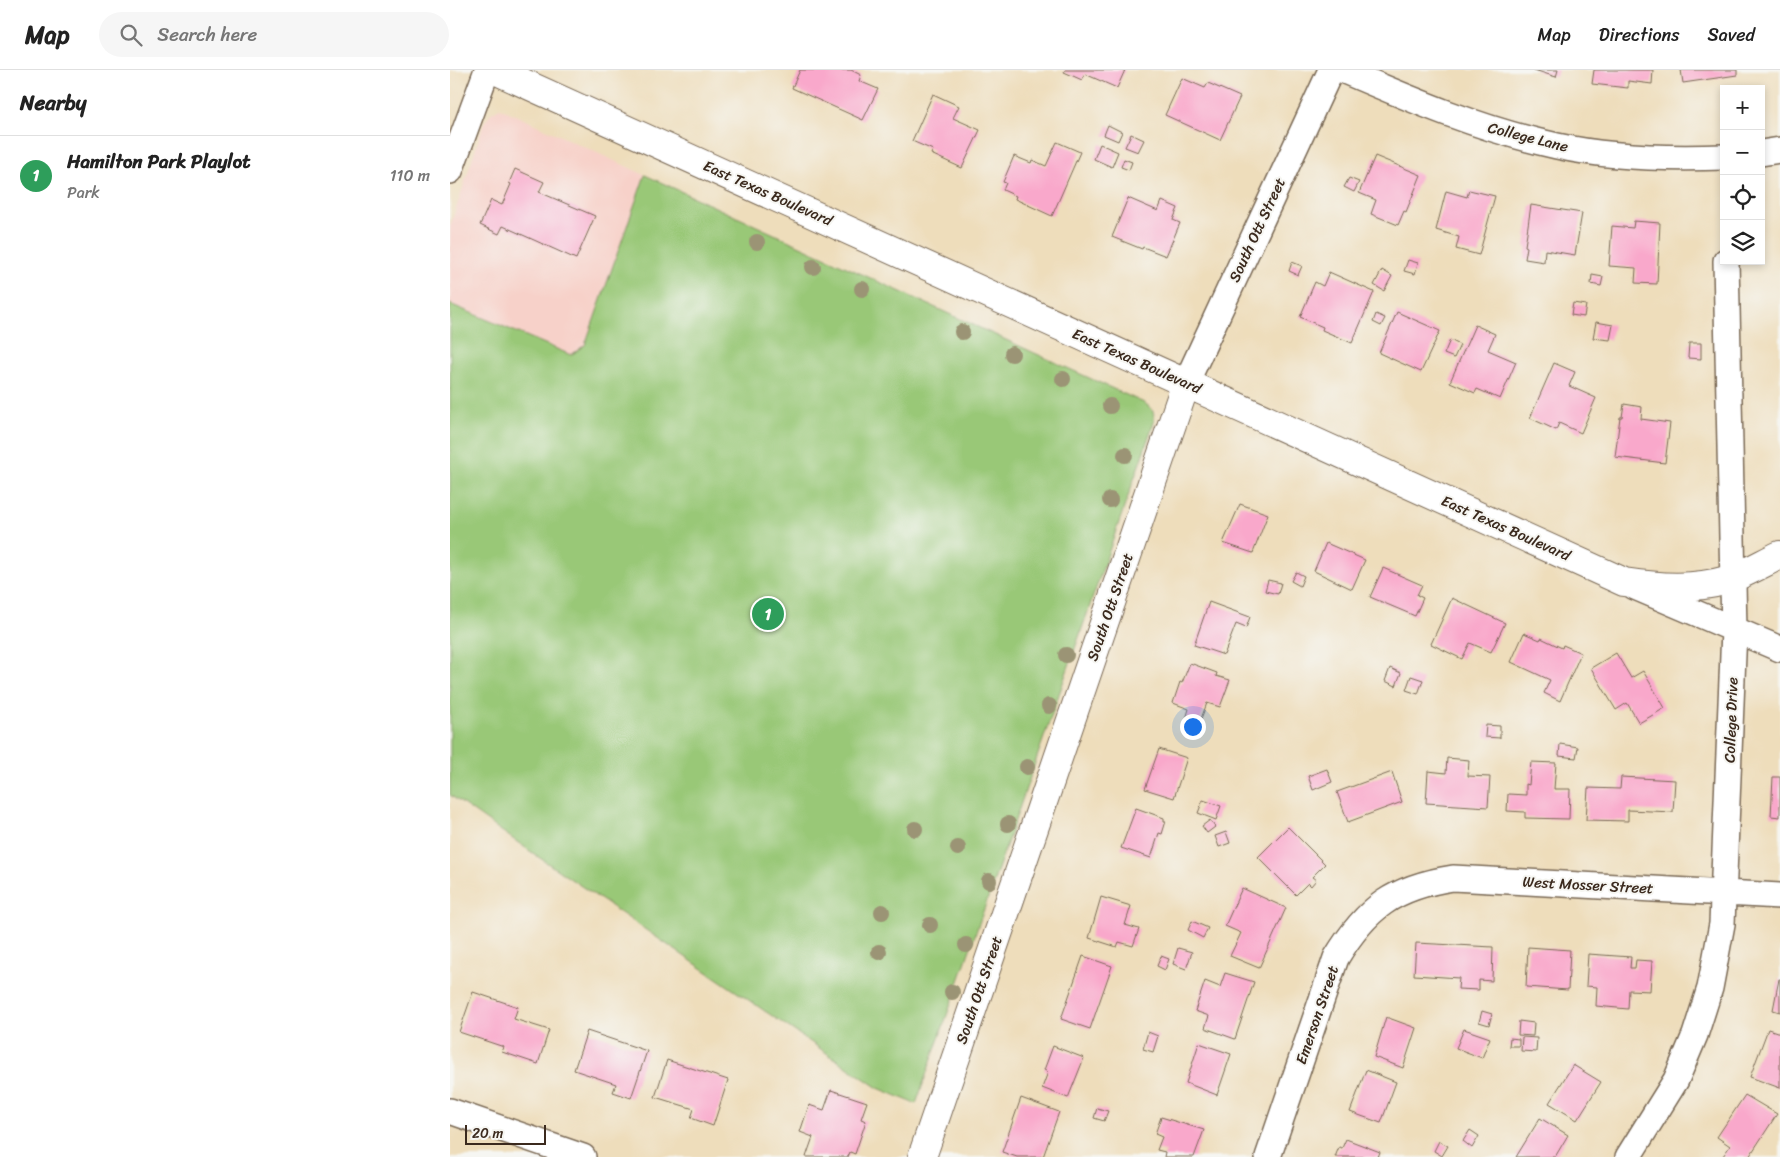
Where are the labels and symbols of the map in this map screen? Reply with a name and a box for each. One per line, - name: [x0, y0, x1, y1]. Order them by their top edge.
- street label: College Lane: [1485, 114, 1571, 160]
- street label: East Texas Boulevard: [699, 153, 838, 234]
- street label: South Ott Street: [1221, 173, 1293, 287]
- street label: East Texas Boulevard: [1068, 321, 1207, 402]
- street label: East Texas Boulevard: [1437, 488, 1576, 569]
- street label: South Ott Street: [1079, 549, 1141, 665]
- pin: 1: [752, 595, 784, 633]
- street label: College Drive: [1717, 676, 1746, 763]
- your location: [1180, 714, 1206, 740]
- street label: West Mosser Street: [1522, 869, 1655, 901]
- street label: South Ott Street: [948, 932, 1010, 1048]
- street label: Emerson Street: [1288, 962, 1346, 1068]
- scale bar: [465, 1122, 546, 1145]

